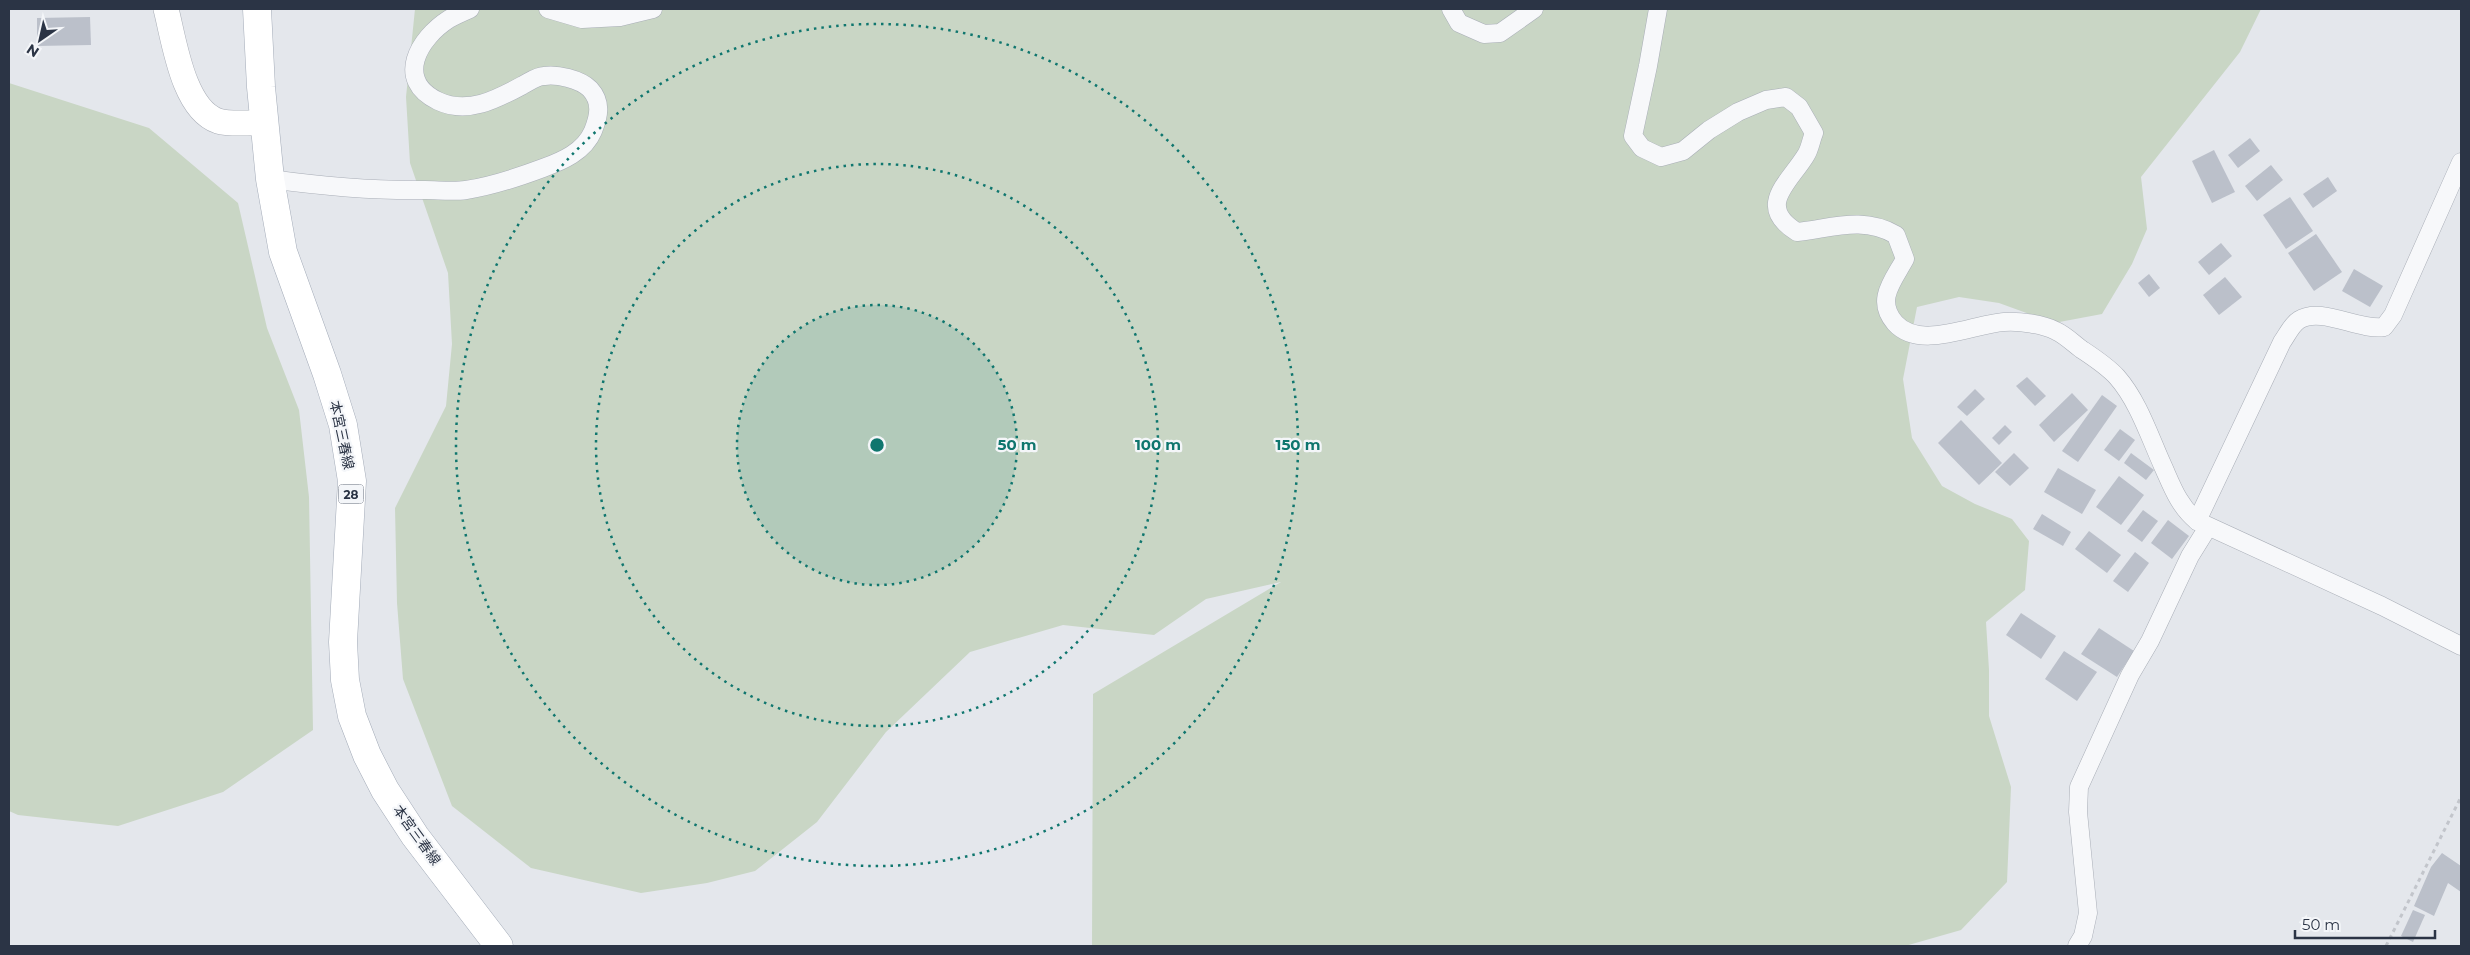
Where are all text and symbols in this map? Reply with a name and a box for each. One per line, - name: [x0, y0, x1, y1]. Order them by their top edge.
- north arrow: [15, 15, 65, 65]
- text: N: [23, 40, 42, 61]
- street label: 本宮三春線: [326, 399, 358, 471]
- text: 50 m: [997, 435, 1037, 454]
- text: 100 m: [1135, 435, 1181, 454]
- text: 150 m: [1276, 435, 1320, 454]
- centre of rings: [868, 436, 886, 454]
- road number: 28: [338, 484, 364, 504]
- street label: 本宮三春線: [389, 801, 445, 869]
- scale bar: [2295, 908, 2435, 940]
- text: 50 m: [2302, 915, 2340, 934]

